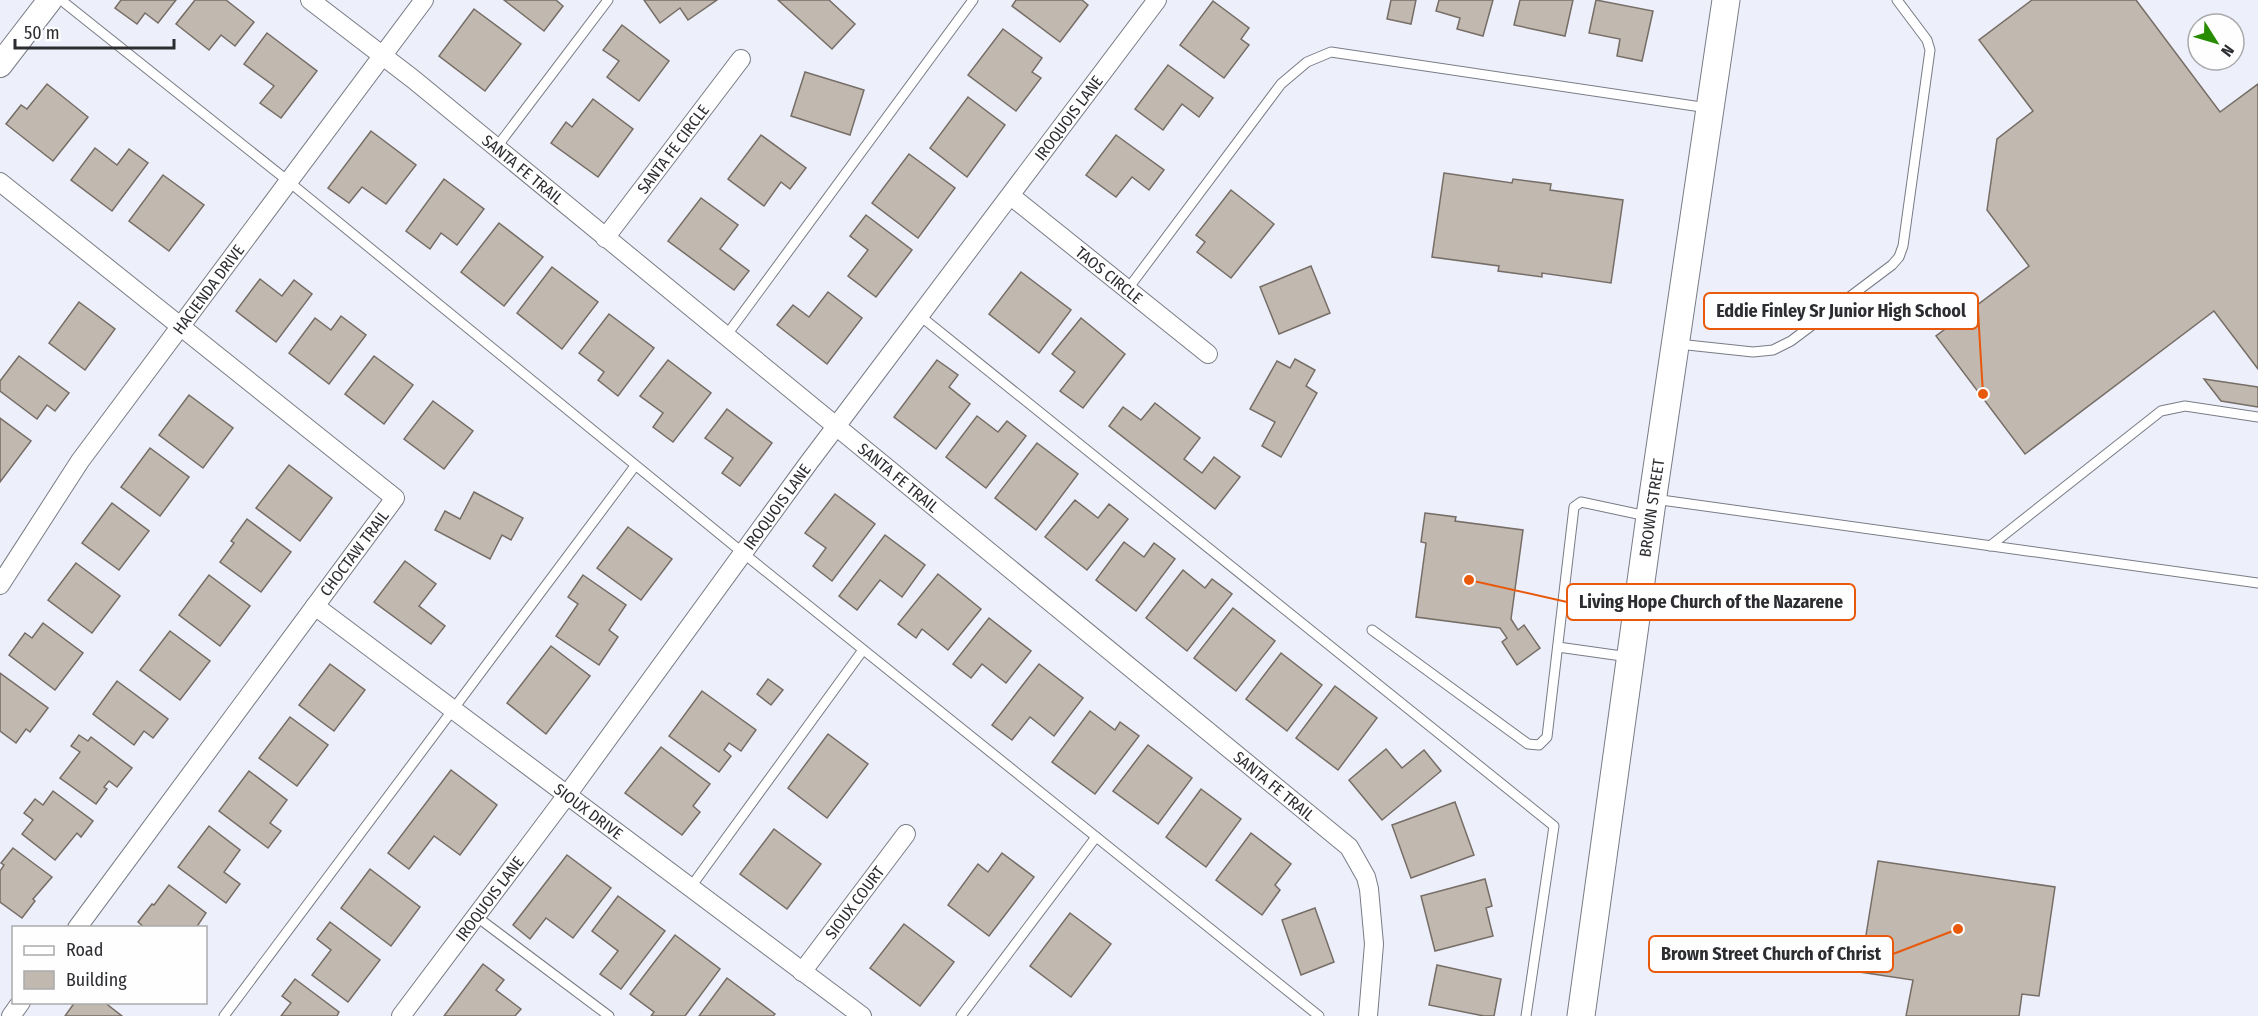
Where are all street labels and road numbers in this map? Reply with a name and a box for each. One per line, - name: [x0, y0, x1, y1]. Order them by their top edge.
- street label: IROQUOIS LANE: [1031, 72, 1107, 164]
- street label: SANTA FE CIRCLE: [633, 101, 713, 197]
- street label: SANTA FE TRAIL: [478, 131, 567, 208]
- street label: HACIENDA DRIVE: [169, 241, 248, 338]
- street label: TAOS CIRCLE: [1072, 243, 1146, 308]
- street label: SANTA FE TRAIL: [854, 439, 943, 517]
- street label: BROWN STREET: [1635, 457, 1668, 558]
- street label: IROQUOIS LANE: [740, 460, 815, 553]
- street label: CHOCTAW TRAIL: [316, 507, 393, 600]
- street label: SANTA FE TRAIL: [1230, 747, 1318, 825]
- street label: SIOUX DRIVE: [550, 780, 626, 843]
- street label: IROQUOIS LANE: [452, 853, 528, 945]
- street label: SIOUX COURT: [821, 862, 889, 943]

